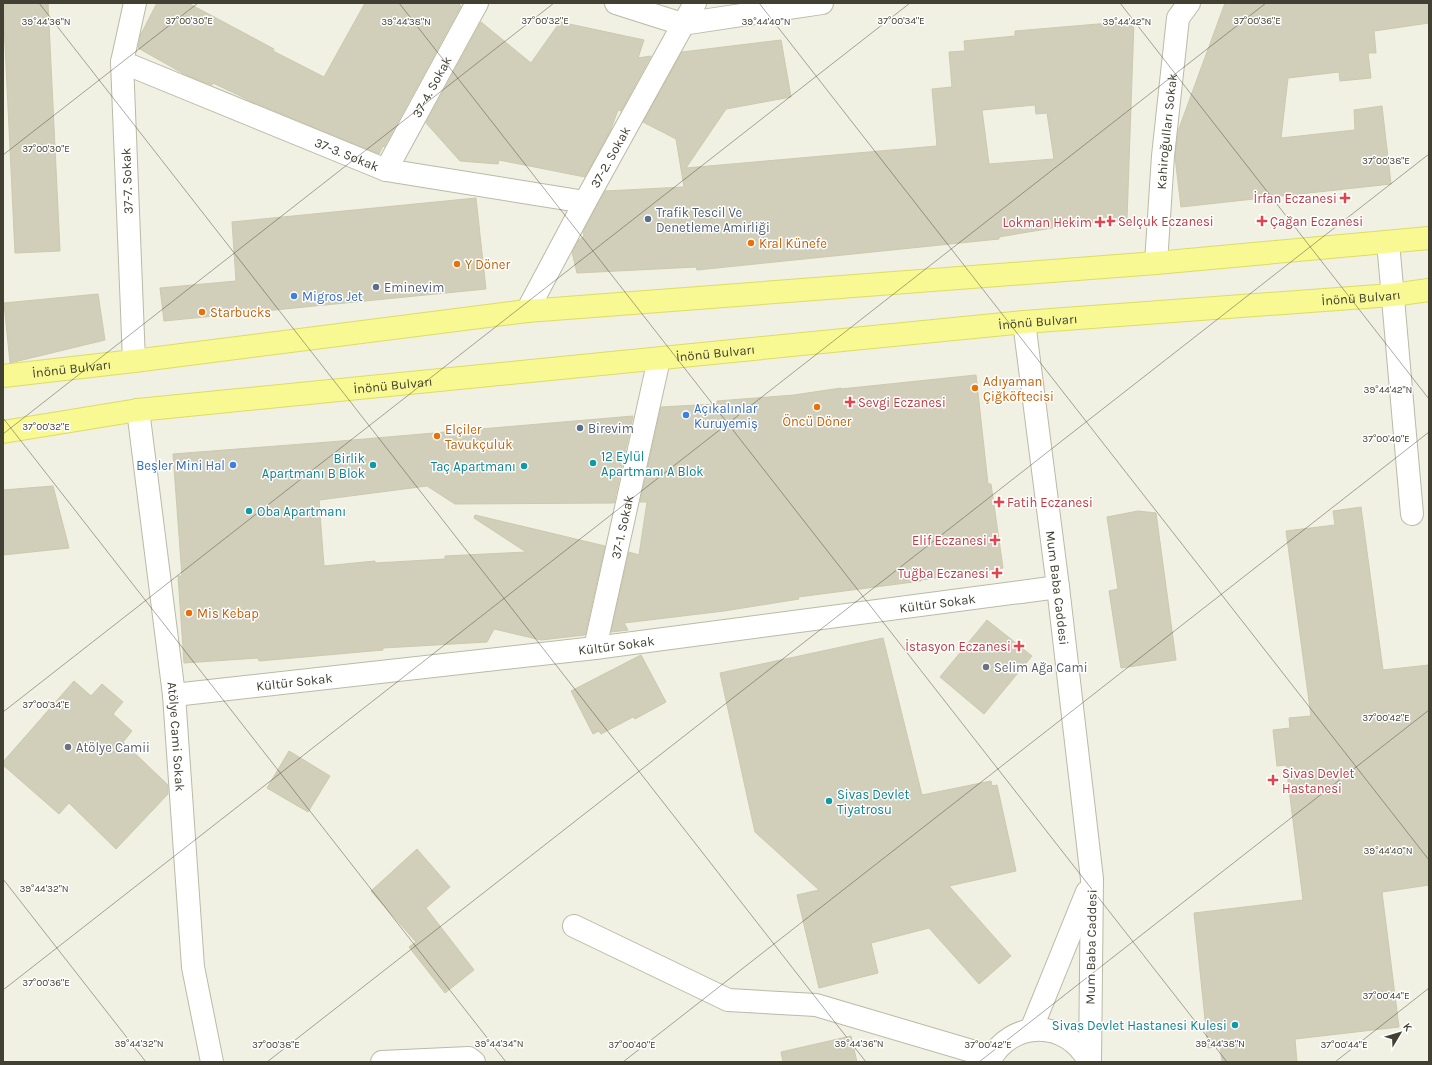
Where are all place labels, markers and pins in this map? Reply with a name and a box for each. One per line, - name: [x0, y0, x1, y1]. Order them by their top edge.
- place label: İrfan Eczanesi: [1254, 191, 1337, 206]
- marker: İrfan Eczanesi: [1340, 193, 1350, 203]
- place label: Trafik Tescil Ve Denetleme Amirliği: [656, 205, 770, 235]
- marker: Trafik Tescil Ve Denetleme Amirliği: [643, 214, 653, 224]
- place label: Selçuk Eczanesi: [1118, 214, 1214, 229]
- place label: Çağan Eczanesi: [1270, 214, 1363, 229]
- place label: Lokman Hekim: [1003, 215, 1092, 230]
- marker: Selçuk Eczanesi: [1105, 216, 1115, 226]
- marker: Çağan Eczanesi: [1257, 216, 1267, 226]
- marker: Lokman Hekim: [1095, 217, 1105, 227]
- place label: Kral Künefe: [759, 236, 827, 251]
- marker: Kral Künefe: [746, 238, 756, 248]
- place label: Y Döner: [465, 257, 510, 272]
- marker: Y Döner: [452, 259, 462, 269]
- place label: Eminevim: [384, 280, 444, 295]
- marker: Eminevim: [371, 282, 381, 292]
- place label: Migros Jet: [302, 289, 363, 304]
- marker: Migros Jet: [289, 291, 299, 301]
- place label: Starbucks: [210, 305, 271, 320]
- marker: Starbucks: [197, 307, 207, 317]
- place label: Adıyaman Çiğköftecisi: [983, 374, 1054, 404]
- marker: Adıyaman Çiğköftecisi: [970, 383, 980, 393]
- place label: Sevgi Eczanesi: [858, 395, 946, 410]
- marker: Sevgi Eczanesi: [845, 397, 855, 407]
- place label: Açıkalınlar Kuruyemiş: [694, 401, 758, 431]
- marker: Öncü Döner: [812, 402, 822, 412]
- marker: Açıkalınlar Kuruyemiş: [681, 410, 691, 420]
- place label: Öncü Döner: [783, 413, 852, 429]
- place label: Birevim: [588, 421, 634, 436]
- place label: Elçiler Tavukçuluk: [445, 422, 513, 452]
- marker: Birevim: [575, 423, 585, 433]
- marker: Elçiler Tavukçuluk: [432, 431, 442, 441]
- place label: 12 Eylül Apartmanı A Blok: [601, 449, 704, 479]
- place label: Birlik Apartmanı B Blok: [262, 451, 365, 481]
- place label: Beşler Mini Hal: [136, 458, 225, 473]
- marker: 12 Eylül Apartmanı A Blok: [588, 458, 598, 468]
- place label: Taç Apartmanı: [431, 459, 516, 474]
- marker: Beşler Mini Hal: [228, 460, 238, 470]
- marker: Birlik Apartmanı B Blok: [368, 460, 378, 470]
- marker: Taç Apartmanı: [519, 461, 529, 471]
- place label: Fatih Eczanesi: [1007, 495, 1093, 510]
- marker: Fatih Eczanesi: [994, 497, 1004, 507]
- place label: Oba Apartmanı: [257, 504, 346, 519]
- marker: Oba Apartmanı: [244, 506, 254, 516]
- place label: Elif Eczanesi: [912, 533, 987, 548]
- marker: Elif Eczanesi: [990, 535, 1000, 545]
- place label: Tuğba Eczanesi: [898, 566, 989, 581]
- marker: Tuğba Eczanesi: [992, 568, 1002, 578]
- place label: Mis Kebap: [197, 606, 259, 621]
- marker: Mis Kebap: [184, 608, 194, 618]
- place label: İstasyon Eczanesi: [905, 639, 1011, 654]
- marker: İstasyon Eczanesi: [1014, 641, 1024, 651]
- place label: Selim Ağa Cami: [994, 660, 1088, 675]
- marker: Selim Ağa Cami: [981, 662, 991, 672]
- place label: Atölye Camii: [76, 740, 150, 755]
- marker: Atölye Camii: [63, 742, 73, 752]
- place label: Sivas Devlet Hastanesi: [1282, 766, 1354, 796]
- marker: Sivas Devlet Hastanesi: [1267, 774, 1279, 786]
- place label: Sivas Devlet Tiyatrosu: [837, 787, 909, 817]
- marker: Sivas Devlet Tiyatrosu: [824, 796, 834, 806]
- place label: Sivas Devlet Hastanesi Kulesi: [1052, 1018, 1227, 1033]
- marker: Sivas Devlet Hastanesi Kulesi: [1230, 1020, 1240, 1030]

